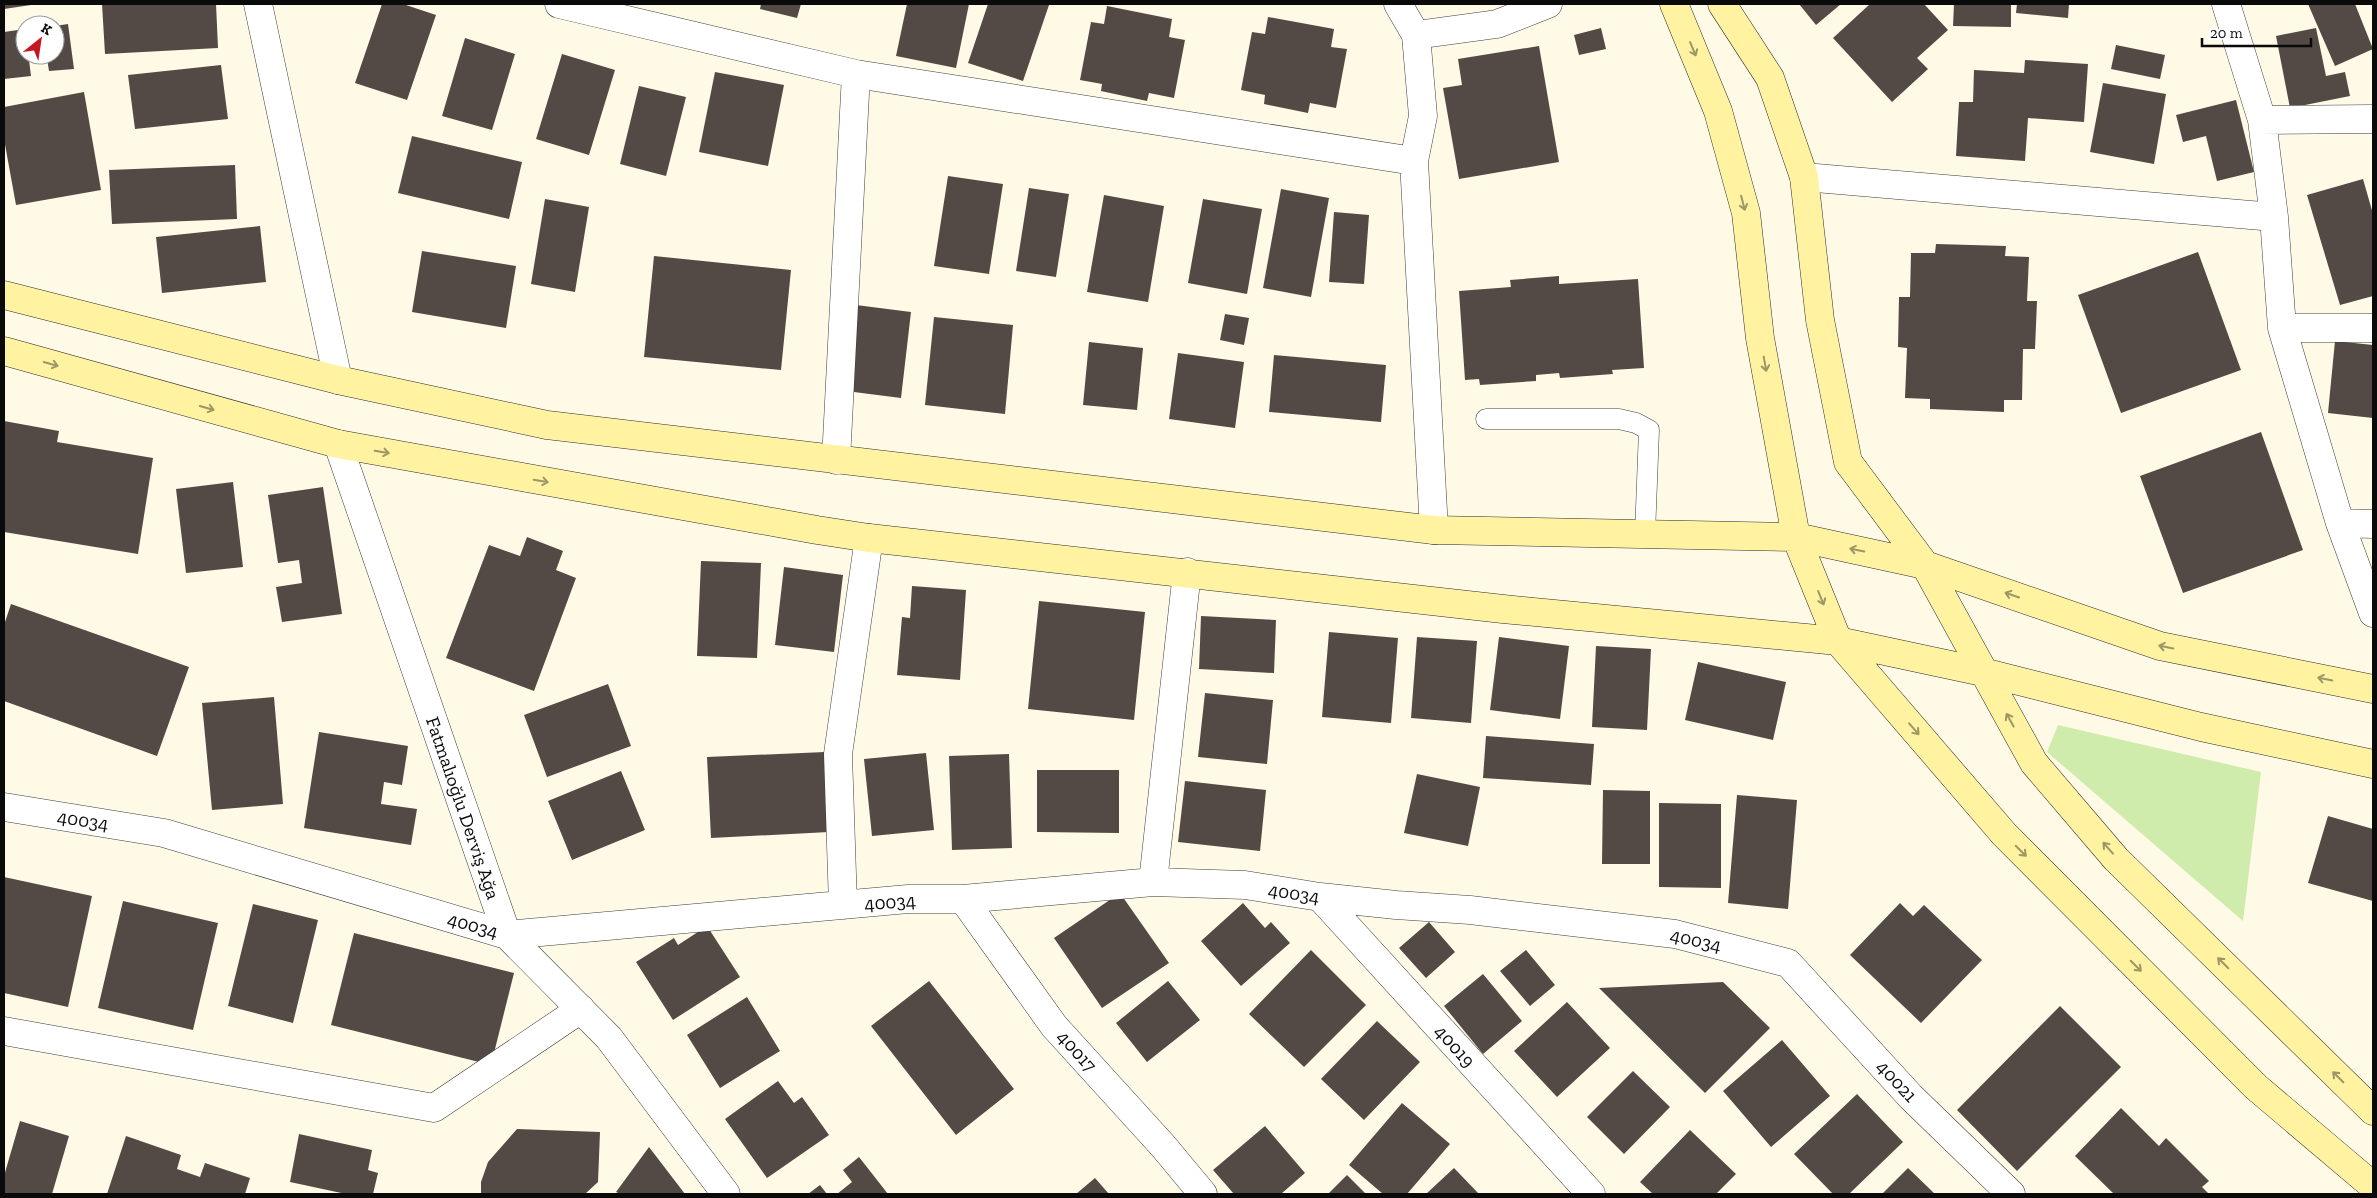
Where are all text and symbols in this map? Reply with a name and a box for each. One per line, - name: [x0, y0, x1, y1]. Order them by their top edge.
- north arrow: [15, 15, 65, 65]
- scale bar: [2202, 15, 2311, 47]
- text: K: [38, 19, 55, 39]
- text: 20 m: [2210, 24, 2243, 42]
- one-way arrow: [1688, 41, 1698, 56]
- one-way arrow: [1739, 194, 1748, 210]
- one-way arrow: [1760, 355, 1770, 371]
- one-way arrow: [42, 360, 58, 369]
- one-way arrow: [199, 403, 215, 413]
- one-way arrow: [373, 448, 389, 458]
- one-way arrow: [533, 476, 549, 486]
- one-way arrow: [1849, 545, 1865, 554]
- one-way arrow: [1817, 590, 1826, 605]
- one-way arrow: [2005, 590, 2021, 599]
- one-way arrow: [2159, 642, 2175, 651]
- one-way arrow: [2318, 674, 2334, 684]
- one-way arrow: [2005, 712, 2015, 727]
- street label: Fatmalıoğlu Derviş Ağa: [421, 714, 505, 902]
- one-way arrow: [1909, 722, 1920, 735]
- street label: 40034: [56, 805, 110, 835]
- one-way arrow: [2102, 842, 2113, 855]
- one-way arrow: [2015, 845, 2027, 857]
- street label: 40034: [1267, 878, 1321, 908]
- street label: 40034: [863, 889, 917, 915]
- street label: 40034: [445, 907, 501, 943]
- street label: 40034: [1668, 923, 1724, 957]
- one-way arrow: [2216, 957, 2229, 969]
- one-way arrow: [2130, 960, 2142, 972]
- street label: 40019: [1430, 1020, 1480, 1072]
- street label: 40017: [1052, 1025, 1102, 1077]
- street label: 40021: [1872, 1055, 1922, 1107]
- one-way arrow: [2333, 1072, 2345, 1084]

